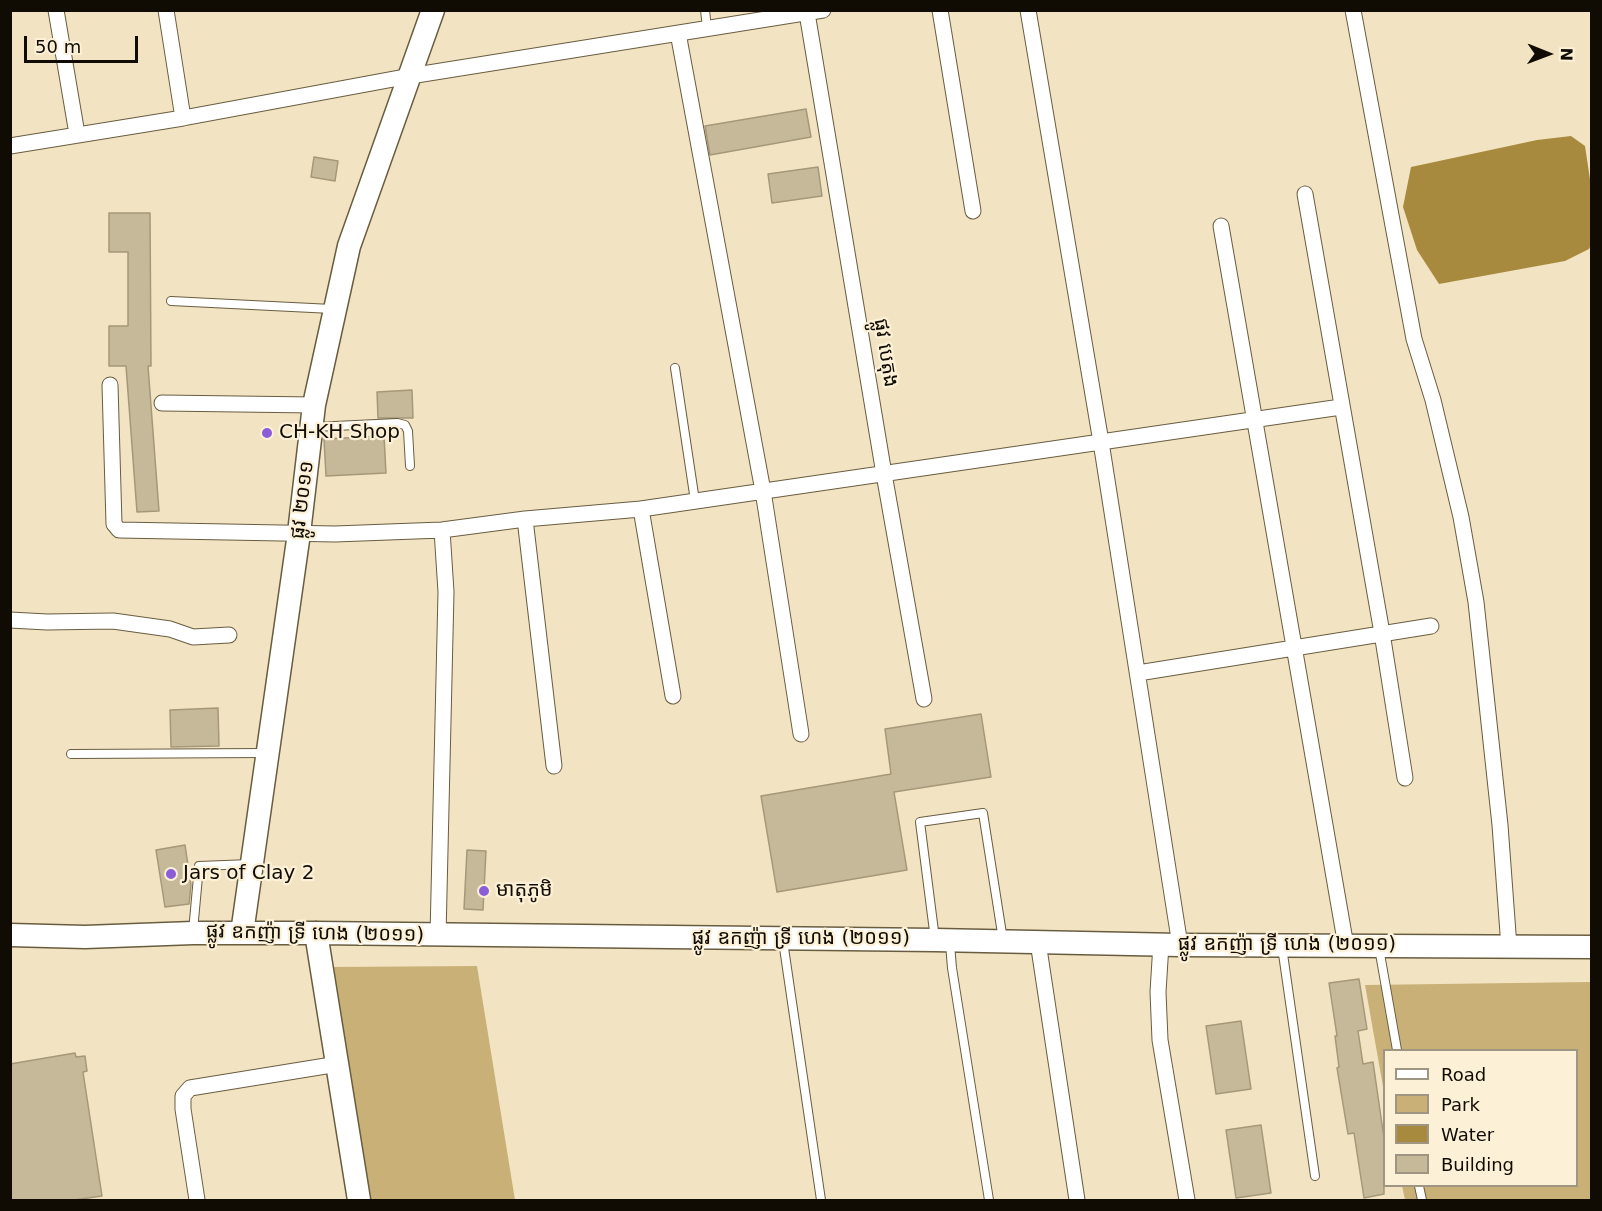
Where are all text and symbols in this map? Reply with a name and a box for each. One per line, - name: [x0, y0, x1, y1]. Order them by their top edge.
- scale bar: [27, 24, 141, 62]
- north arrow: [1518, 24, 1578, 84]
- text: 50 m: [35, 36, 81, 57]
- text: N: [1557, 47, 1576, 61]
- street label: ផ្លូវ បេតុង: [868, 317, 902, 389]
- place label: CH-KH Shop: [279, 421, 400, 445]
- marker: CH-KH Shop: [260, 426, 274, 440]
- street label: ផ្លូវ ២០១១: [286, 459, 320, 541]
- place label: Jars of Clay 2: [183, 862, 314, 886]
- marker: Jars of Clay 2: [164, 867, 178, 881]
- place label: មាតុភូមិ: [496, 879, 553, 903]
- marker: មាតុភូមិ: [477, 884, 491, 898]
- street label: ផ្លូវ ឧកញ៉ា ទ្រី ហេង (២០១១): [206, 920, 424, 948]
- street label: ផ្លូវ ឧកញ៉ា ទ្រី ហេង (២០១១): [692, 927, 910, 951]
- street label: ផ្លូវ ឧកញ៉ា ទ្រី ហេង (២០១១): [1178, 933, 1396, 957]
- legend: [1383, 1049, 1578, 1187]
- text: Road: [1441, 1064, 1486, 1085]
- text: Park: [1441, 1094, 1480, 1115]
- text: Water: [1441, 1124, 1494, 1145]
- text: Building: [1441, 1154, 1514, 1175]

